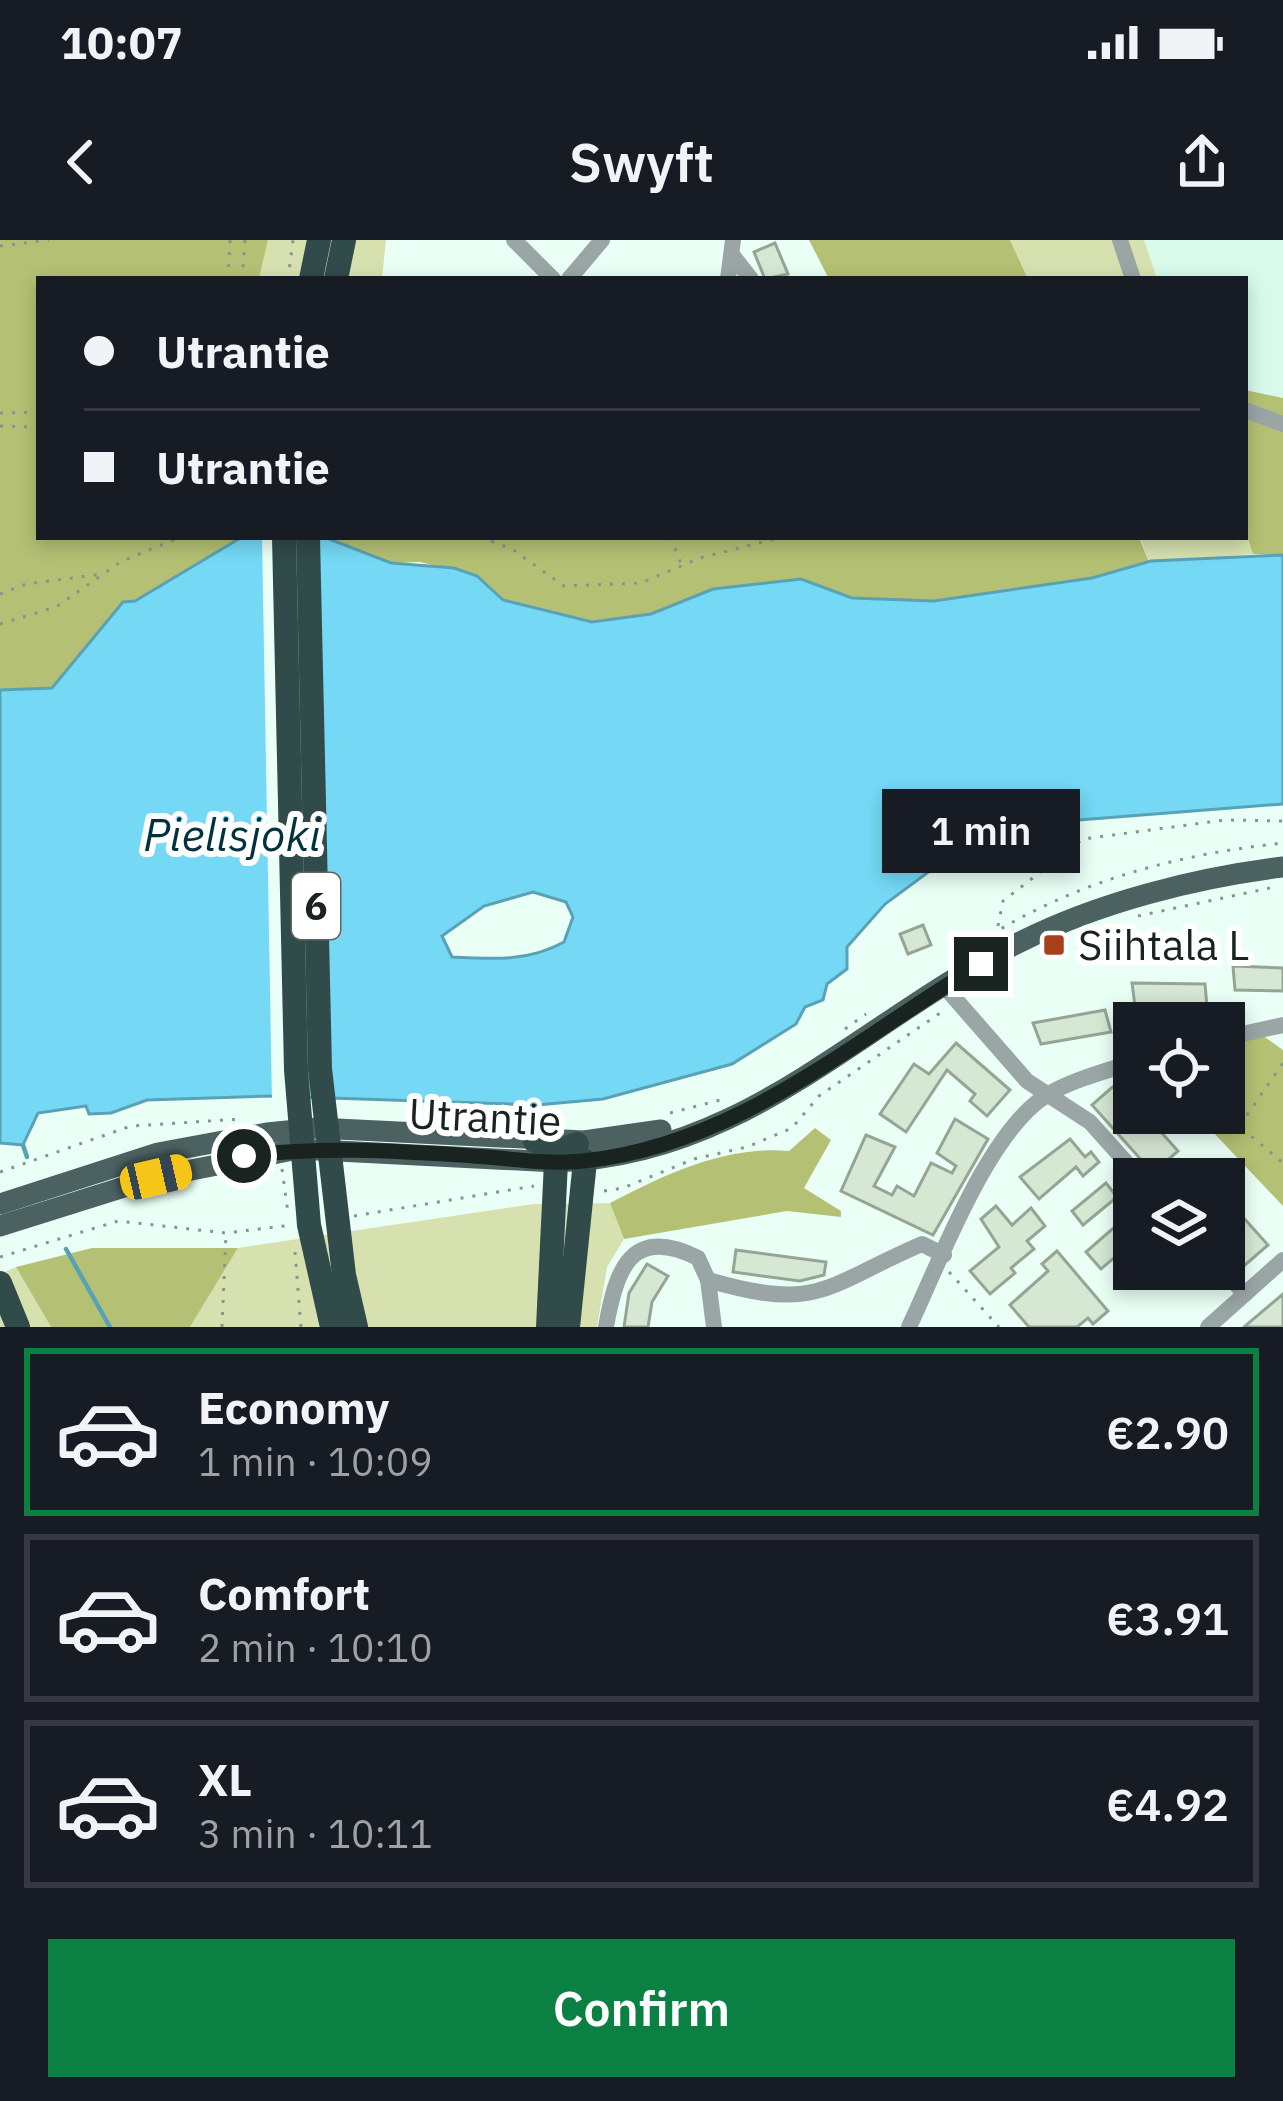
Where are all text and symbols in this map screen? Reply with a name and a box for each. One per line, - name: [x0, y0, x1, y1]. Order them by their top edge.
- text: 10:07: [60, 13, 183, 71]
- text: Swyft: [569, 127, 714, 197]
- icon: back: [48, 129, 114, 195]
- icon: share: [1169, 129, 1235, 195]
- text: Utrantie: [156, 322, 330, 380]
- text: Utrantie: [156, 438, 330, 496]
- callout: 1 min: [882, 790, 1080, 874]
- water label: Pielisjoki: [143, 805, 321, 863]
- text: 1 min: [931, 805, 1031, 856]
- road number: 6: [292, 873, 340, 939]
- place label: Siihtala L: [1078, 917, 1249, 972]
- marker: Siihtala L: [1041, 932, 1067, 958]
- route end: [954, 937, 1008, 991]
- map controls: [1113, 1002, 1245, 1290]
- button: locate: [1113, 1002, 1245, 1134]
- street label: Utrantie: [407, 1085, 563, 1148]
- route start: [217, 1129, 271, 1183]
- car: [117, 1151, 195, 1203]
- button: layers: [1113, 1158, 1245, 1290]
- icon: car: [54, 1378, 162, 1486]
- text: Economy: [198, 1378, 389, 1436]
- text: €2.90: [1106, 1403, 1229, 1461]
- text: 1 min · 10:09: [198, 1436, 433, 1487]
- icon: car: [54, 1564, 162, 1672]
- text: Comfort: [198, 1564, 370, 1622]
- text: €3.91: [1106, 1589, 1229, 1647]
- text: 2 min · 10:10: [198, 1622, 433, 1673]
- icon: car: [54, 1750, 162, 1858]
- text: XL: [198, 1750, 252, 1808]
- text: €4.92: [1106, 1775, 1229, 1833]
- text: 3 min · 10:11: [198, 1808, 433, 1859]
- button: Confirm: [48, 1939, 1235, 2077]

